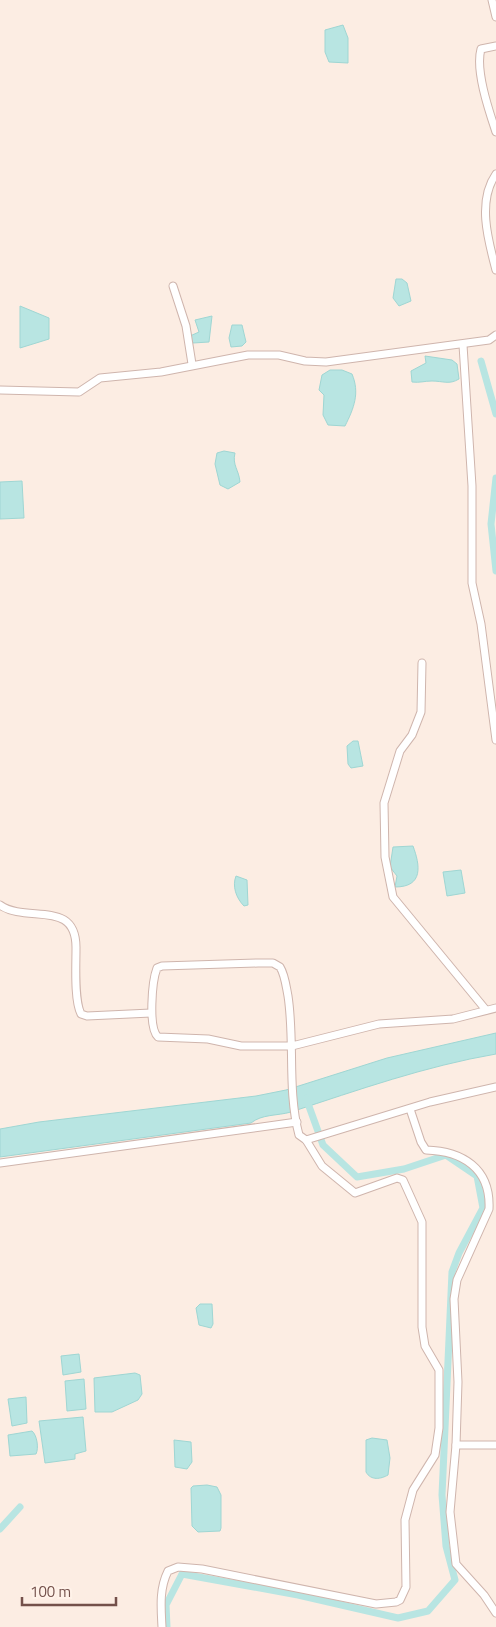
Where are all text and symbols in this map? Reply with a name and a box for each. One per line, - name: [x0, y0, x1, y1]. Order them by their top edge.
- scale bar: [22, 1574, 116, 1606]
- text: 100 m: [30, 1580, 71, 1603]

